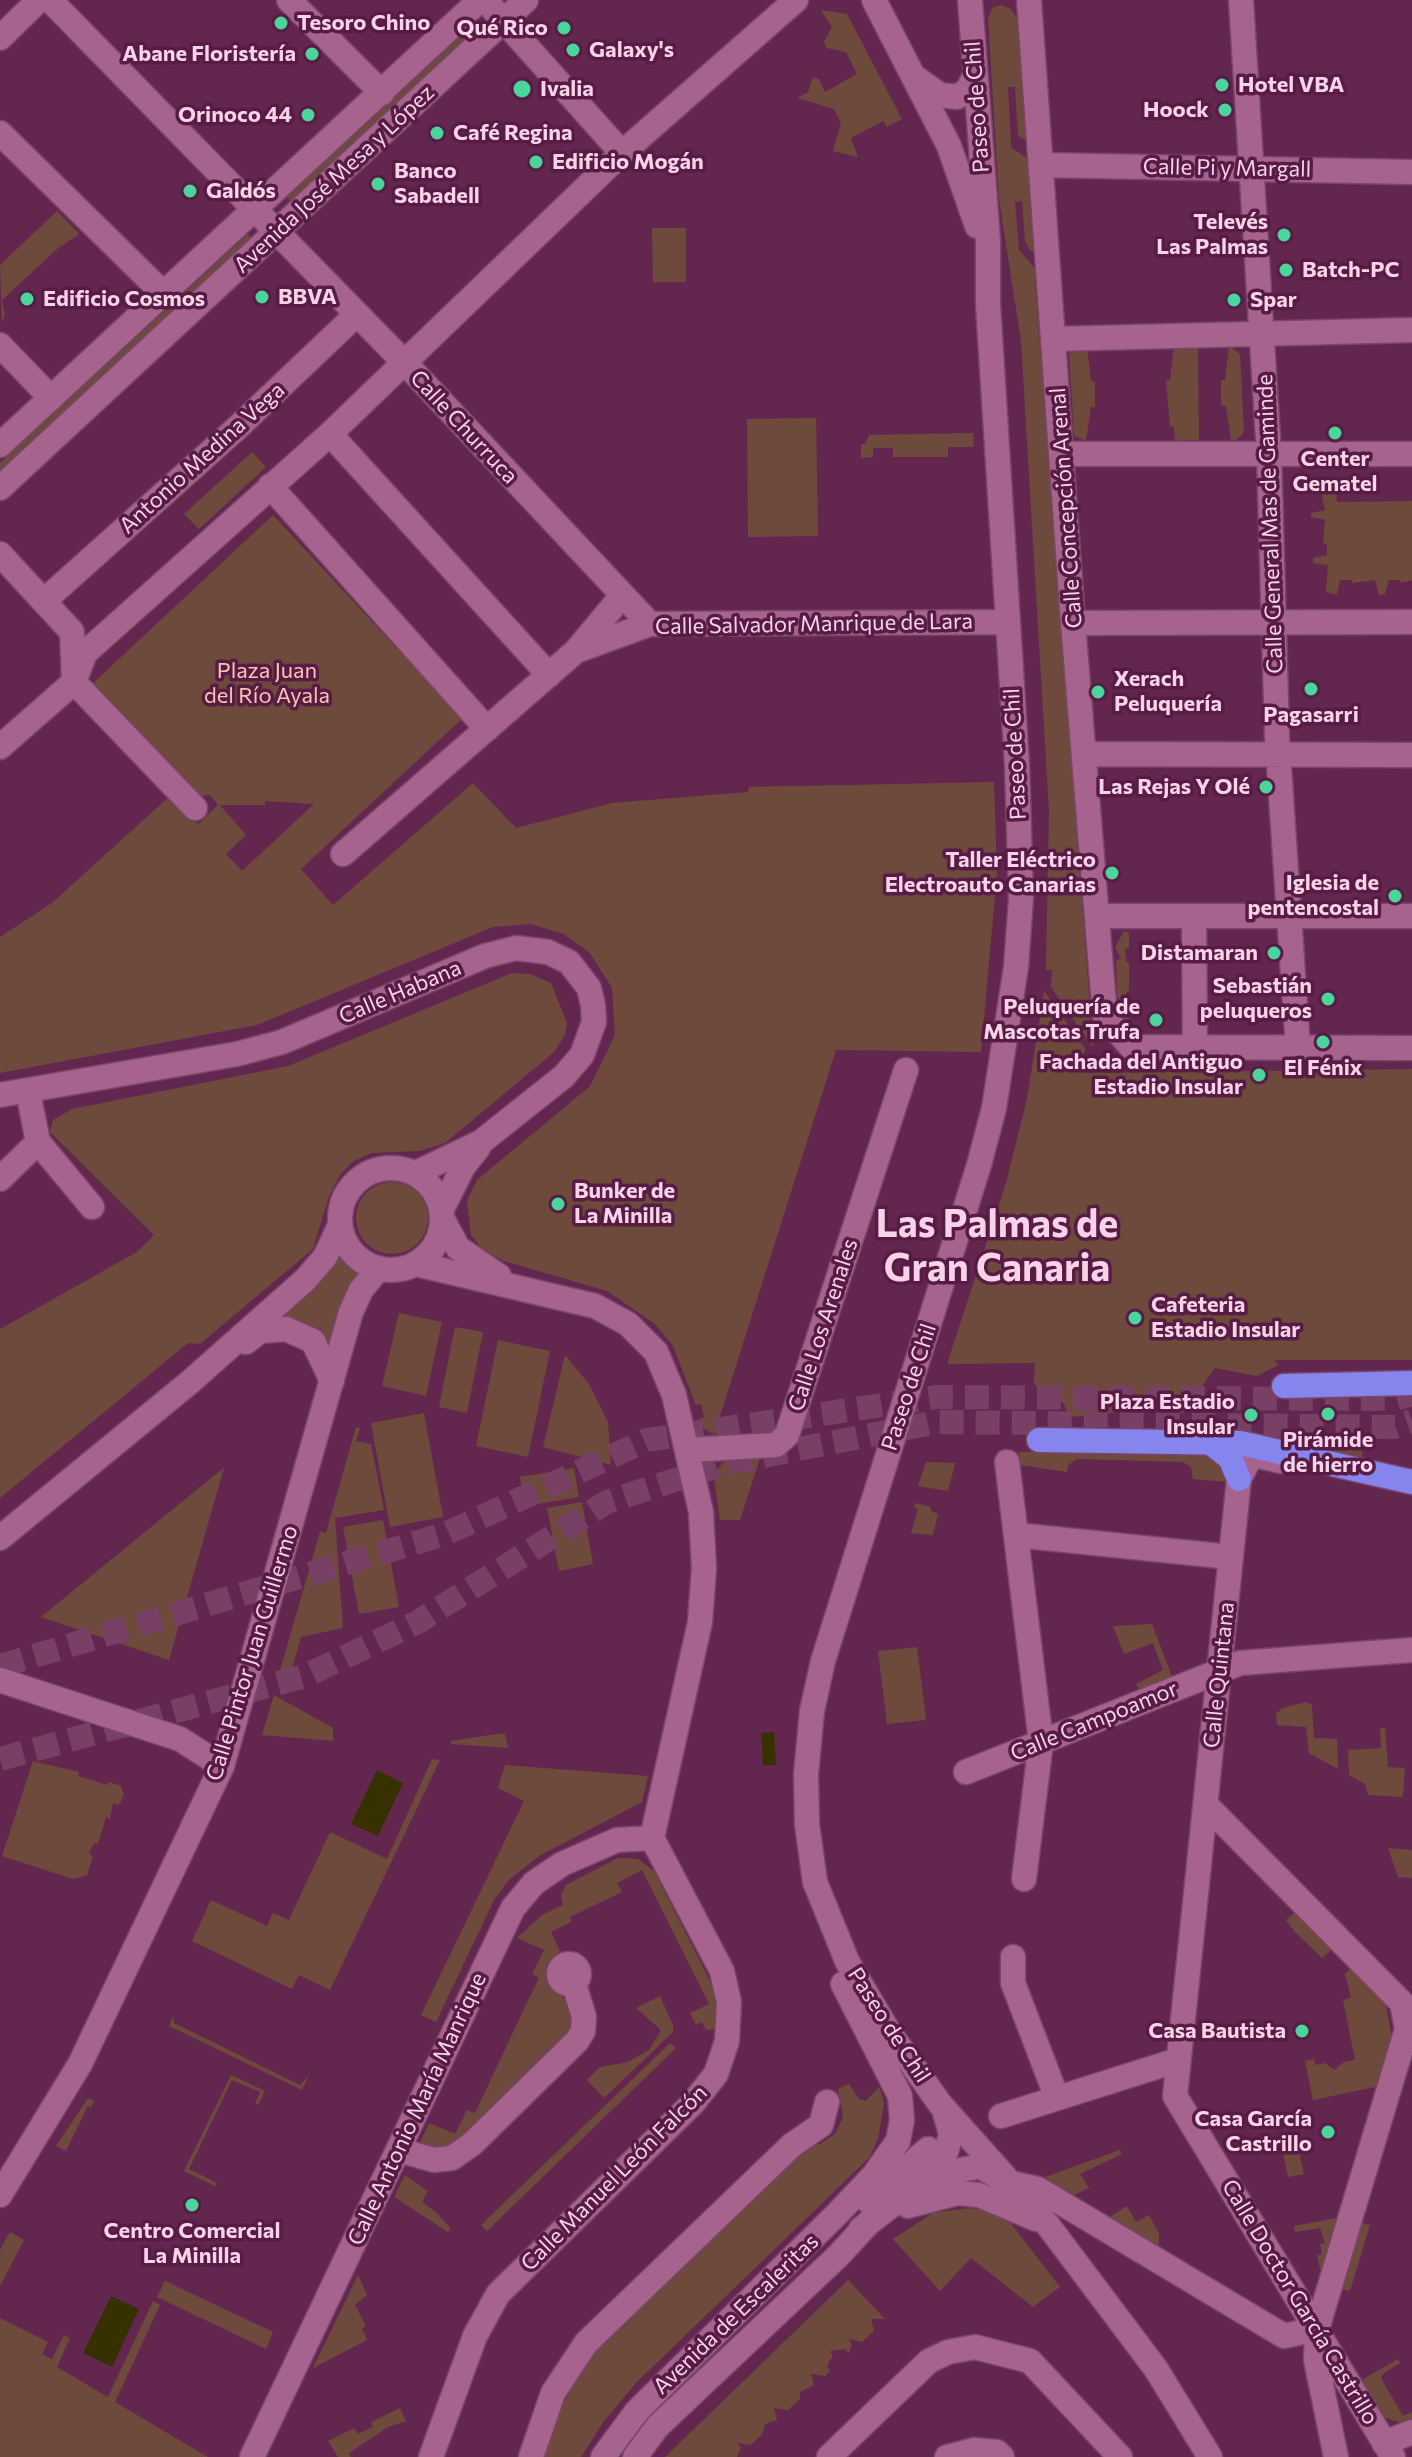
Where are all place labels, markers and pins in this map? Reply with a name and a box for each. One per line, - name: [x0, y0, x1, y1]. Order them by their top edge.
- place label: Tesoro Chino: [297, 10, 430, 36]
- marker: Tesoro Chino: [272, 14, 290, 32]
- place label: Qué Rico: [457, 15, 548, 41]
- marker: Qué Rico: [555, 19, 573, 37]
- place label: Galaxy's: [589, 37, 674, 63]
- place label: Abane Floristería: [122, 41, 296, 67]
- marker: Galaxy's: [564, 41, 582, 59]
- marker: Abane Floristería: [303, 45, 321, 63]
- place label: Hotel VBA: [1238, 72, 1344, 98]
- place label: Ivalia: [540, 76, 594, 102]
- marker: Hotel VBA: [1213, 76, 1231, 94]
- marker: Ivalia: [511, 78, 533, 100]
- place label: Hoock: [1143, 97, 1209, 123]
- marker: Hoock: [1216, 101, 1234, 119]
- place label: Orinoco 44: [178, 102, 292, 128]
- marker: Orinoco 44: [299, 106, 317, 124]
- place label: Café Regina: [453, 120, 573, 146]
- marker: Café Regina: [428, 124, 446, 142]
- place label: Edificio Mogán: [552, 149, 704, 175]
- marker: Edificio Mogán: [527, 153, 545, 171]
- place label: Banco Sabadell: [394, 158, 480, 210]
- marker: Banco Sabadell: [369, 175, 387, 193]
- place label: Galdós: [206, 178, 276, 204]
- marker: Galdós: [181, 182, 199, 200]
- place label: Televés Las Palmas: [1156, 209, 1268, 260]
- marker: Televés Las Palmas: [1275, 226, 1293, 244]
- place label: Batch-PC: [1302, 257, 1399, 283]
- marker: Batch-PC: [1277, 261, 1295, 279]
- place label: BBVA: [278, 284, 337, 310]
- place label: Edificio Cosmos: [43, 286, 205, 312]
- place label: Spar: [1250, 287, 1297, 313]
- marker: BBVA: [253, 288, 271, 306]
- marker: Edificio Cosmos: [18, 290, 36, 308]
- marker: Spar: [1225, 291, 1243, 309]
- marker: Center Gematel: [1326, 424, 1344, 442]
- place label: Center Gematel: [1292, 446, 1378, 498]
- place label: Xerach Peluquería: [1114, 666, 1222, 718]
- marker: Pagasarri: [1302, 680, 1320, 698]
- marker: Xerach Peluquería: [1089, 683, 1107, 701]
- place label: Pagasarri: [1263, 702, 1359, 728]
- place label: Las Rejas Y Olé: [1098, 774, 1250, 800]
- marker: Las Rejas Y Olé: [1257, 778, 1275, 796]
- place label: Taller Eléctrico Electroauto Canarias: [885, 847, 1096, 898]
- marker: Taller Eléctrico Electroauto Canarias: [1103, 864, 1121, 882]
- place label: Iglesia de pentencostal: [1248, 870, 1379, 922]
- marker: Iglesia de pentencostal: [1386, 887, 1404, 905]
- place label: Distamaran: [1141, 940, 1258, 966]
- marker: Distamaran: [1265, 944, 1283, 962]
- place label: Sebastián peluqueros: [1200, 973, 1312, 1024]
- marker: Sebastián peluqueros: [1319, 990, 1337, 1008]
- place label: Peluquería de Mascotas Trufa: [983, 994, 1140, 1046]
- marker: Peluquería de Mascotas Trufa: [1147, 1011, 1165, 1029]
- marker: El Fénix: [1314, 1033, 1332, 1051]
- place label: Fachada del Antiguo Estadio Insular: [1039, 1049, 1243, 1100]
- place label: El Fénix: [1284, 1055, 1362, 1081]
- marker: Fachada del Antiguo Estadio Insular: [1250, 1066, 1268, 1084]
- place label: Bunker de La Minilla: [574, 1178, 675, 1230]
- marker: Bunker de La Minilla: [549, 1195, 567, 1213]
- place label: Cafeteria Estadio Insular: [1151, 1292, 1300, 1344]
- marker: Cafeteria Estadio Insular: [1126, 1309, 1144, 1327]
- place label: Plaza Estadio Insular: [1100, 1389, 1235, 1440]
- marker: Pirámide de hierro: [1319, 1405, 1337, 1423]
- marker: Plaza Estadio Insular: [1242, 1406, 1260, 1424]
- place label: Pirámide de hierro: [1283, 1427, 1373, 1478]
- place label: Casa Bautista: [1148, 2018, 1286, 2044]
- marker: Casa Bautista: [1293, 2022, 1311, 2040]
- place label: Casa García Castrillo: [1195, 2106, 1312, 2158]
- marker: Casa García Castrillo: [1319, 2123, 1337, 2141]
- marker: Centro Comercial La Minilla: [183, 2196, 201, 2214]
- place label: Centro Comercial La Minilla: [104, 2218, 280, 2270]

